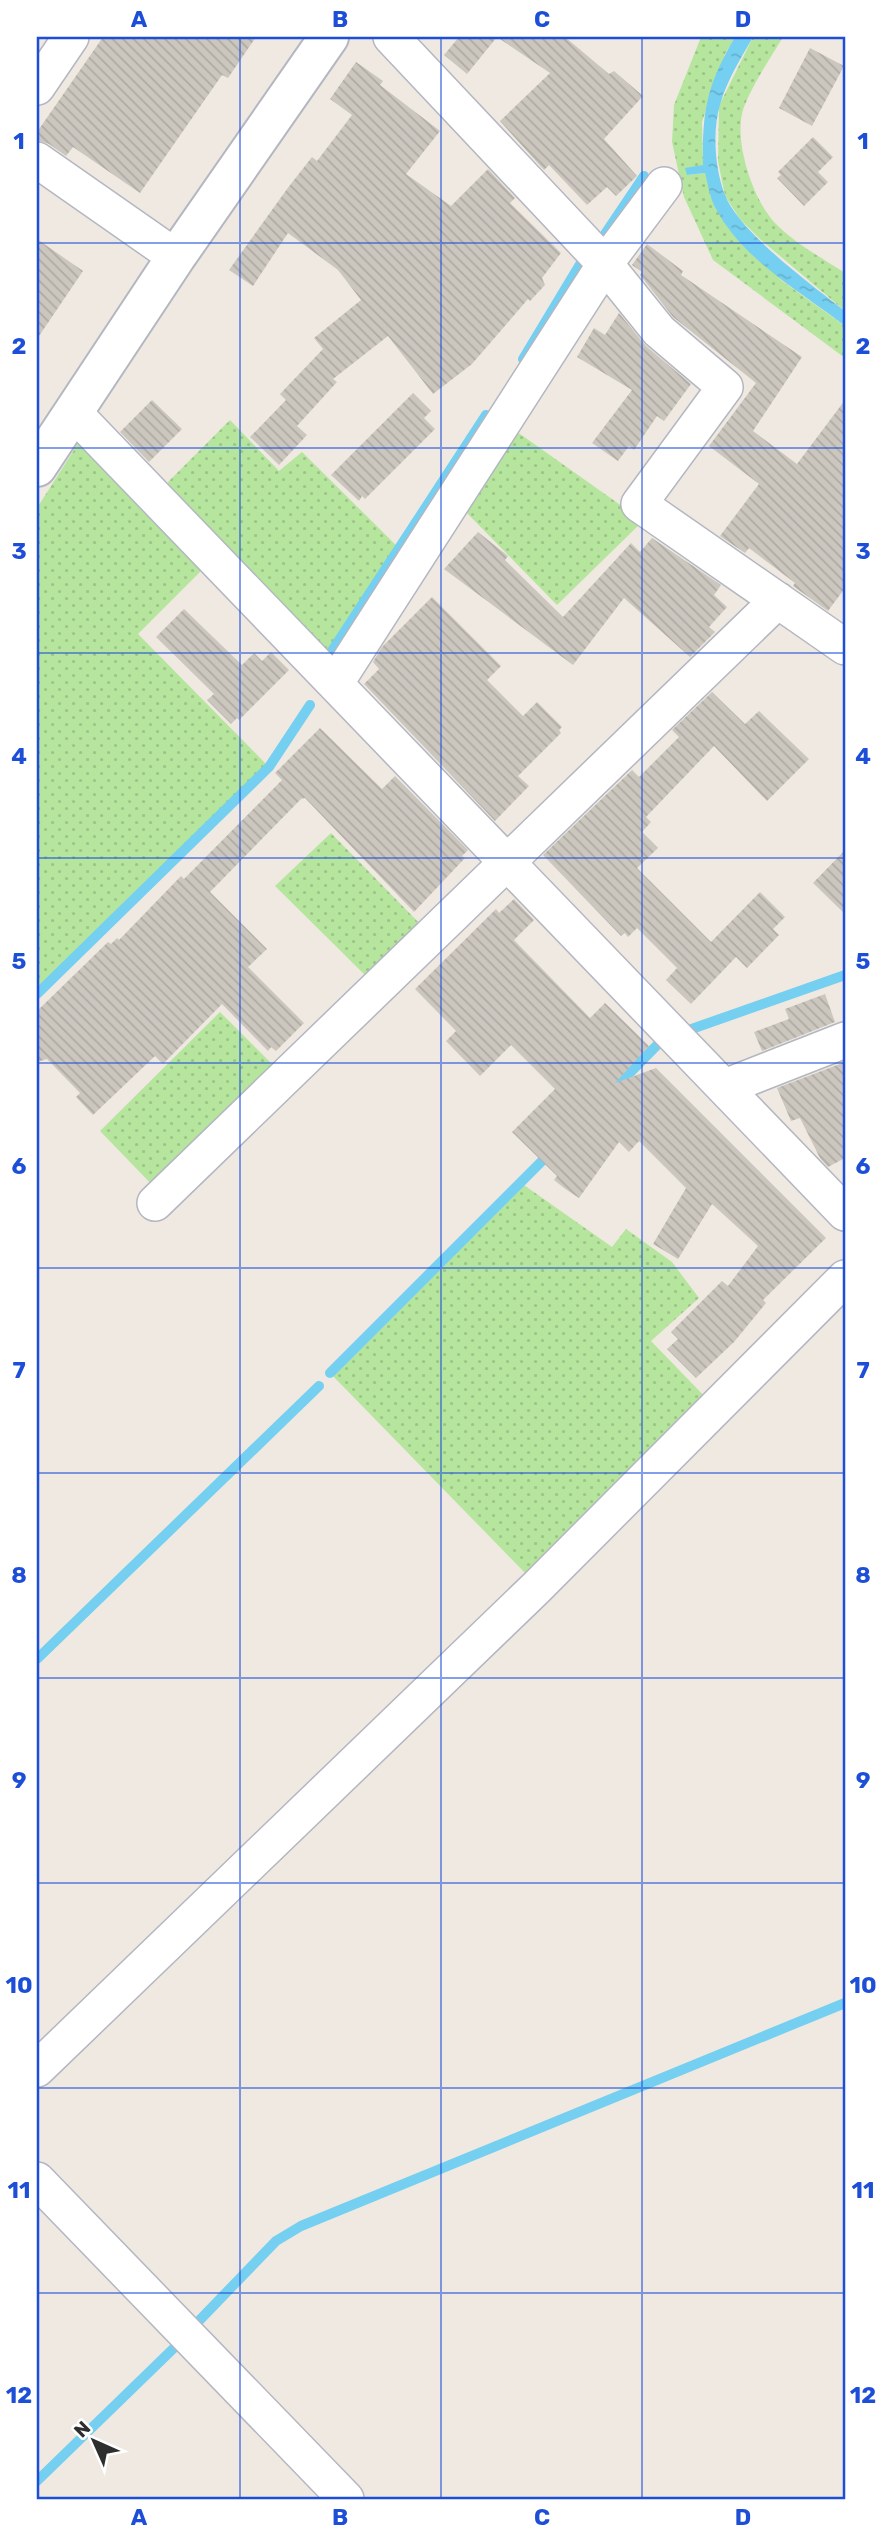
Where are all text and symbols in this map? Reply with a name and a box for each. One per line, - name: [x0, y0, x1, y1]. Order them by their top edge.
- text: A: [131, 5, 148, 33]
- text: B: [332, 5, 348, 33]
- text: C: [534, 5, 550, 33]
- text: D: [735, 5, 751, 33]
- text: 1: [13, 127, 25, 155]
- text: 1: [857, 127, 869, 155]
- text: 2: [12, 332, 26, 360]
- text: 2: [856, 332, 870, 360]
- text: 3: [11, 537, 27, 565]
- text: 3: [855, 537, 871, 565]
- text: 4: [11, 742, 27, 770]
- text: 4: [855, 742, 871, 770]
- text: 5: [12, 947, 27, 975]
- text: 5: [856, 947, 871, 975]
- text: 6: [12, 1152, 27, 1180]
- text: 6: [856, 1152, 871, 1180]
- text: 7: [12, 1356, 26, 1384]
- text: 7: [856, 1356, 870, 1384]
- text: 8: [11, 1561, 27, 1589]
- text: 8: [855, 1561, 871, 1589]
- text: 9: [12, 1766, 26, 1794]
- text: 9: [856, 1766, 870, 1794]
- text: 10: [5, 1971, 33, 1999]
- text: 10: [849, 1971, 877, 1999]
- text: 11: [8, 2176, 30, 2204]
- text: 11: [852, 2176, 874, 2204]
- text: 12: [6, 2381, 32, 2409]
- text: 12: [850, 2381, 876, 2409]
- north arrow: [60, 2406, 130, 2476]
- text: N: [69, 2416, 95, 2442]
- text: A: [131, 2503, 148, 2531]
- text: B: [332, 2503, 348, 2531]
- text: C: [534, 2503, 550, 2531]
- text: D: [735, 2503, 751, 2531]

